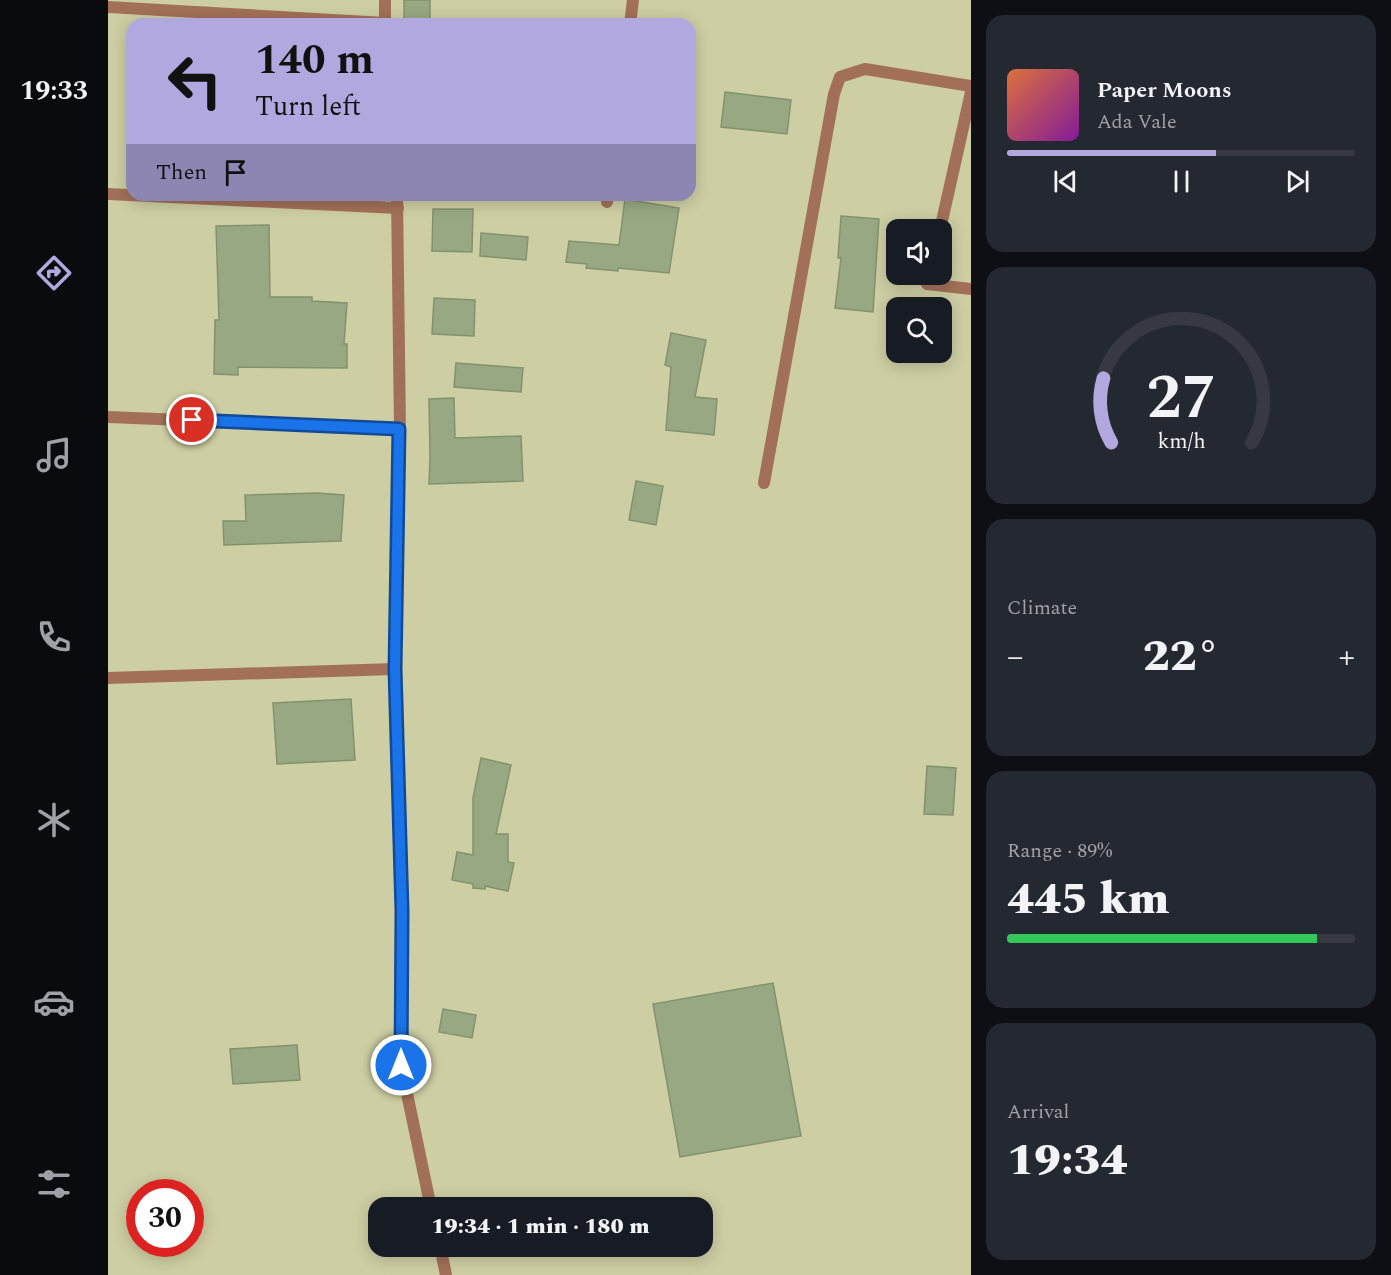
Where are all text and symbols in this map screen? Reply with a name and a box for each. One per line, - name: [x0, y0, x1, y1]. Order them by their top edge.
- text: 140 m: [255, 29, 374, 92]
- icon: left: [156, 42, 234, 120]
- text: 19:33: [20, 70, 88, 112]
- text: Paper Moons: [1097, 74, 1232, 107]
- text: Turn left: [255, 86, 361, 128]
- text: Ada Vale: [1097, 107, 1177, 137]
- text: Then: [156, 156, 207, 189]
- icon: arrive: [219, 156, 252, 189]
- icon: previous: [1049, 165, 1082, 198]
- icon: pause: [1165, 165, 1198, 198]
- icon: next: [1281, 165, 1314, 198]
- map controls: [886, 219, 952, 363]
- button: sound: [886, 219, 952, 285]
- icon: directions: [33, 252, 75, 294]
- button: search: [886, 297, 952, 363]
- text: 27: [1146, 351, 1216, 446]
- pin: [166, 394, 217, 445]
- icon: arrive: [175, 403, 208, 436]
- text: km/h: [1157, 425, 1205, 458]
- icon: music: [33, 434, 75, 476]
- text: Climate: [1007, 593, 1077, 623]
- icon: phone: [33, 616, 75, 658]
- text: 22°: [1143, 622, 1219, 691]
- text: −: [1007, 632, 1024, 682]
- text: +: [1338, 632, 1355, 682]
- icon: climate: [33, 799, 75, 841]
- text: Range · 89%: [1007, 836, 1112, 866]
- text: 445 km: [1007, 865, 1169, 934]
- icon: car: [33, 981, 75, 1023]
- position arrow: [369, 1033, 433, 1097]
- text: Arrival: [1007, 1097, 1069, 1127]
- text: 19:34: [1007, 1126, 1128, 1195]
- icon: filters: [33, 1163, 75, 1205]
- speed limit sign: 30: [126, 1179, 204, 1257]
- text: 19:34 · 1 min · 180 m: [431, 1210, 650, 1243]

